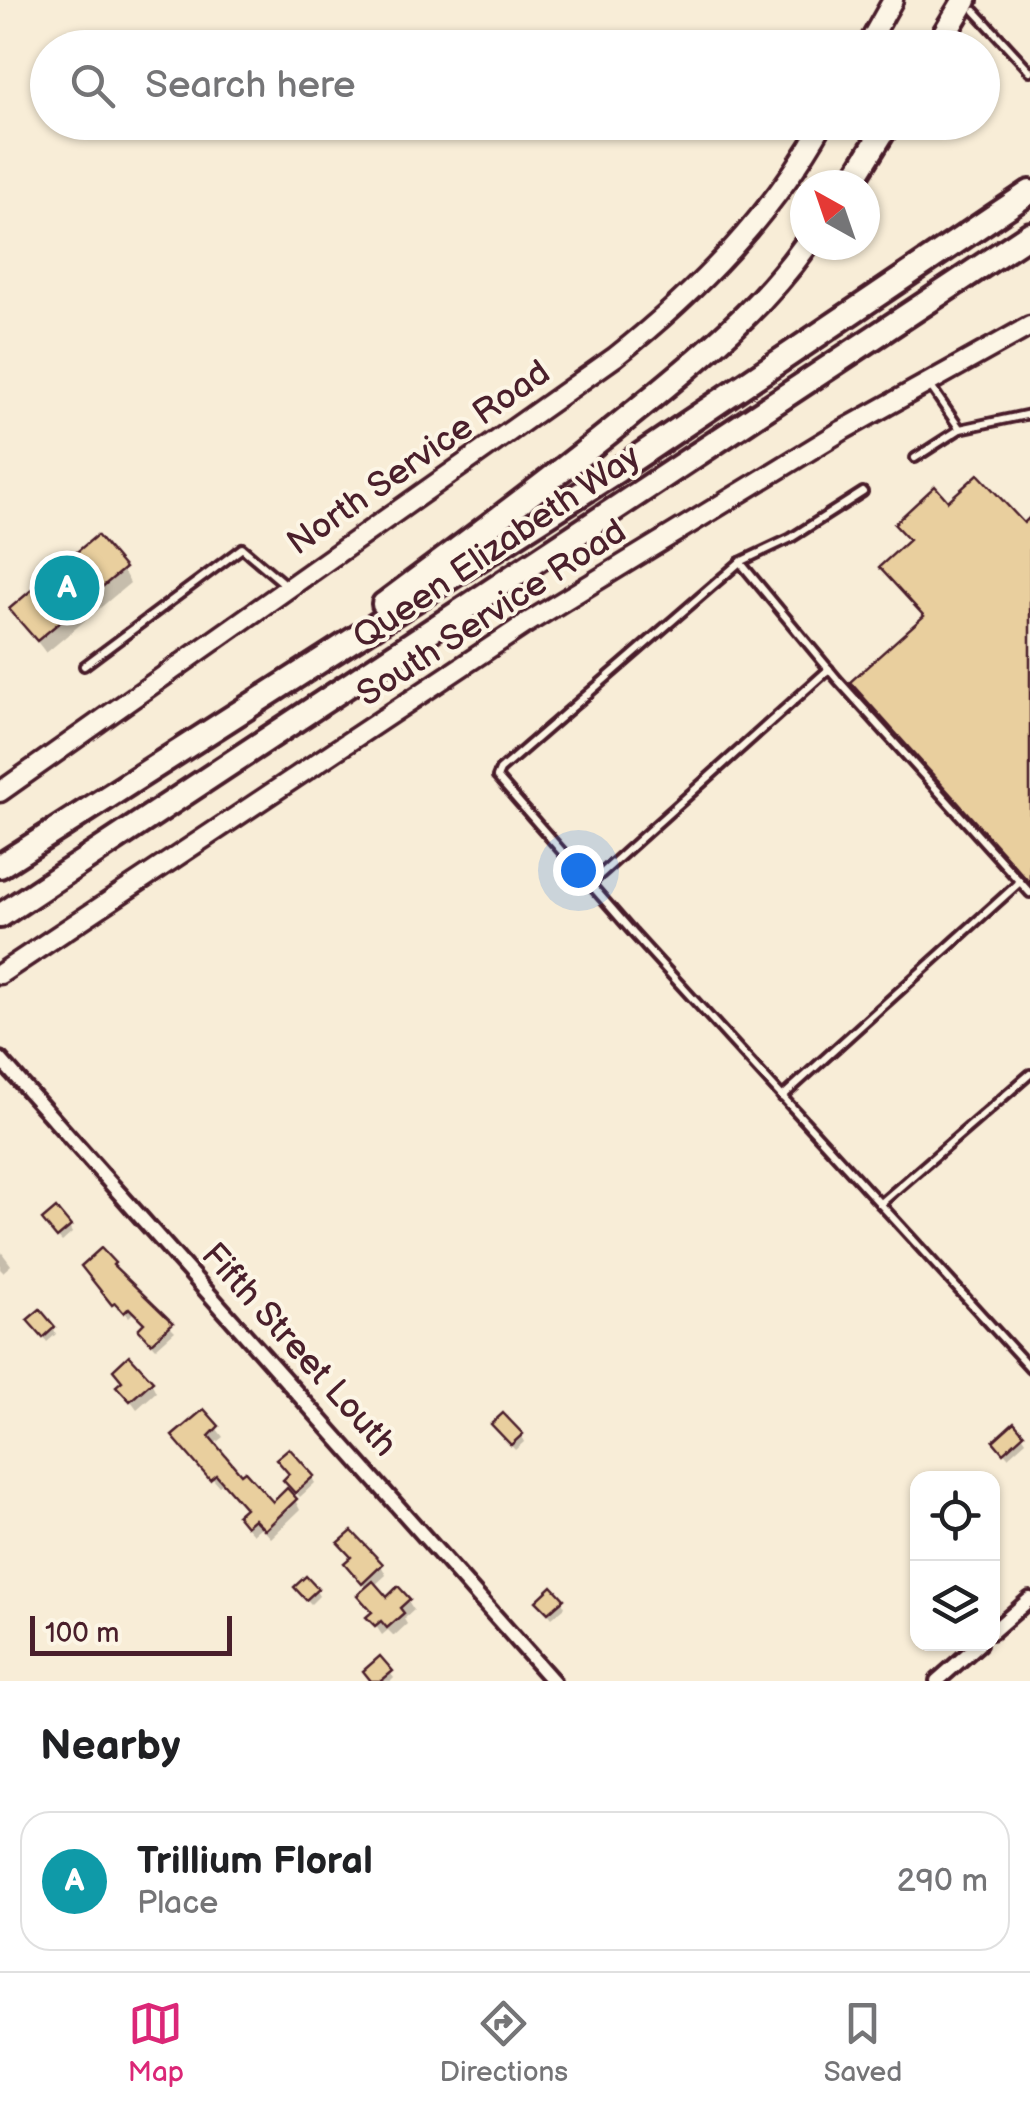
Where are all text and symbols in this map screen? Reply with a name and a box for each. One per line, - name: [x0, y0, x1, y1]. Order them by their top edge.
- search box: [30, 30, 1000, 140]
- icon: search: [65, 58, 120, 113]
- text: Search here: [145, 63, 356, 108]
- north arrow: [790, 170, 880, 260]
- street label: North Service Road: [279, 351, 559, 565]
- street label: Queen Elizabeth Way: [345, 435, 649, 659]
- street label: South Service Road: [349, 510, 634, 716]
- pin: A: [34, 550, 100, 626]
- your location: [553, 845, 604, 896]
- street label: Fifth Street Louth: [192, 1234, 406, 1466]
- map controls: [910, 1471, 1000, 1651]
- button: locate: [910, 1471, 1000, 1561]
- button: layers: [910, 1561, 1000, 1651]
- scale bar: [30, 1611, 232, 1656]
- text: 100 m: [45, 1617, 119, 1650]
- text: Nearby: [40, 1721, 180, 1772]
- text: Trillium Floral: [137, 1839, 373, 1884]
- text: A: [65, 1862, 84, 1901]
- text: 290 m: [897, 1862, 988, 1901]
- text: Place: [137, 1884, 218, 1923]
- tab: Map: [128, 1996, 184, 2089]
- tab: Directions: [439, 1996, 568, 2089]
- tab: Saved: [824, 1996, 902, 2089]

